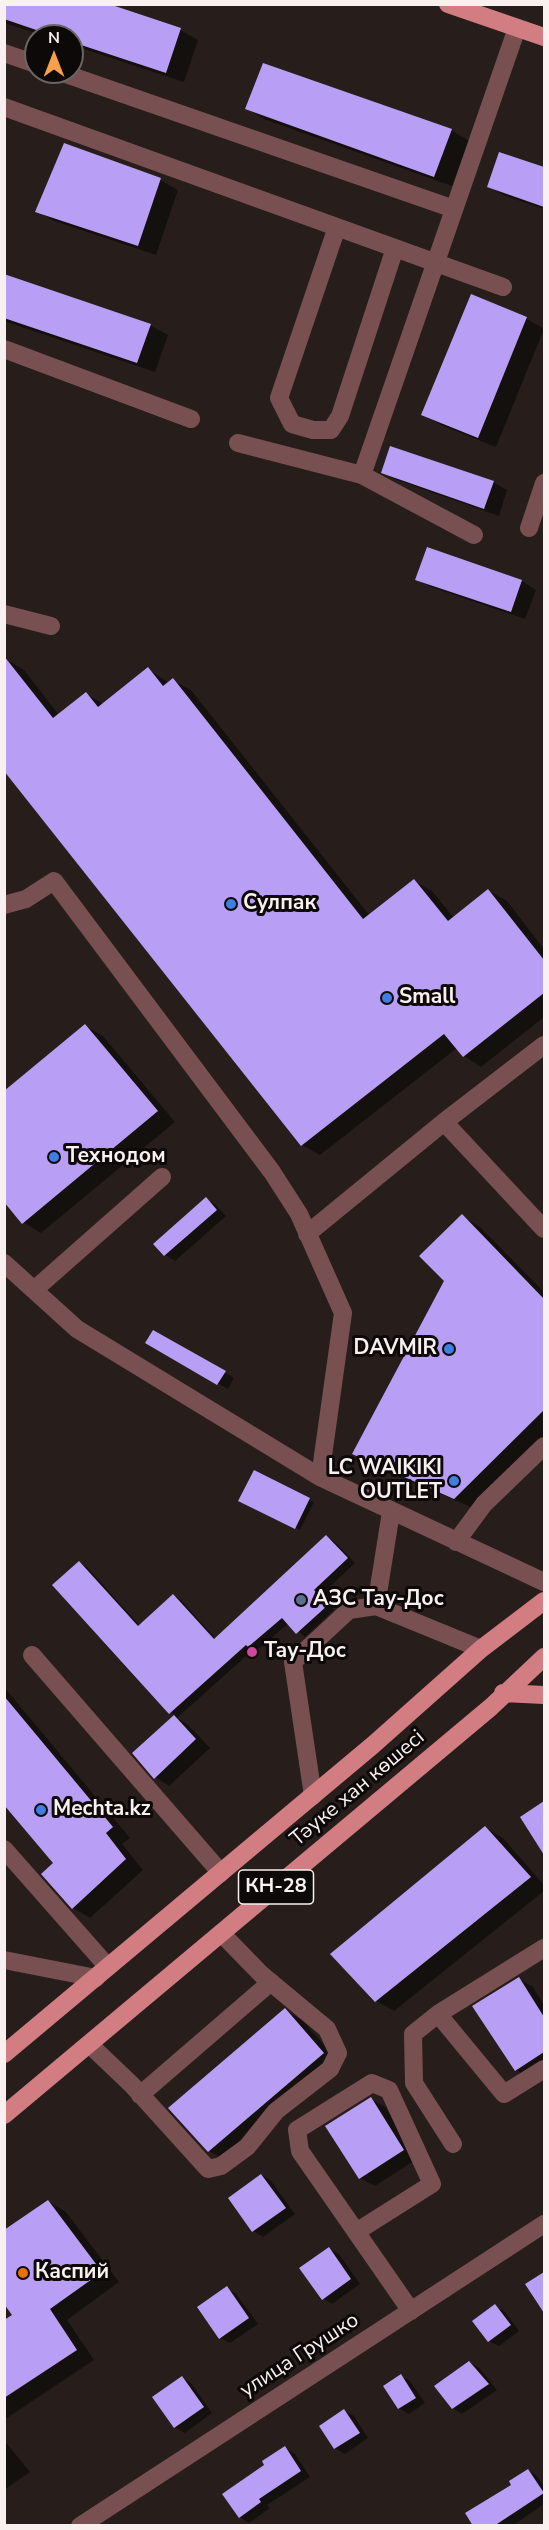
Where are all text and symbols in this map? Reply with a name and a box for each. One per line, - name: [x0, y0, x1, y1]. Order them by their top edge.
- north arrow: [24, 24, 84, 84]
- text: N: [48, 27, 60, 49]
- place label: Сулпак: [243, 891, 316, 917]
- marker: Сулпак: [224, 897, 238, 911]
- place label: Small: [399, 985, 456, 1011]
- marker: Small: [380, 991, 394, 1005]
- place label: Технодом: [66, 1144, 166, 1170]
- marker: Технодом: [47, 1150, 61, 1164]
- place label: DAVMIR: [353, 1336, 437, 1362]
- marker: DAVMIR: [442, 1342, 456, 1356]
- place label: LC WAIKIKI OUTLET: [328, 1456, 442, 1506]
- marker: LC WAIKIKI OUTLET: [447, 1474, 461, 1488]
- place label: АЗС Тау-Дос: [313, 1587, 444, 1613]
- marker: АЗС Тау-Дос: [294, 1593, 308, 1607]
- place label: Тау-Дос: [264, 1639, 346, 1665]
- marker: Тау-Дос: [245, 1645, 259, 1659]
- street label: Тәуке хан көшесі: [286, 1726, 430, 1852]
- place label: Mechta.kz: [53, 1797, 151, 1823]
- marker: Mechta.kz: [34, 1803, 48, 1817]
- road number: КН-28: [238, 1870, 314, 1904]
- place label: Каспий: [35, 2260, 109, 2286]
- marker: Каспий: [16, 2266, 30, 2280]
- street label: улица Грушко: [236, 2308, 364, 2404]

